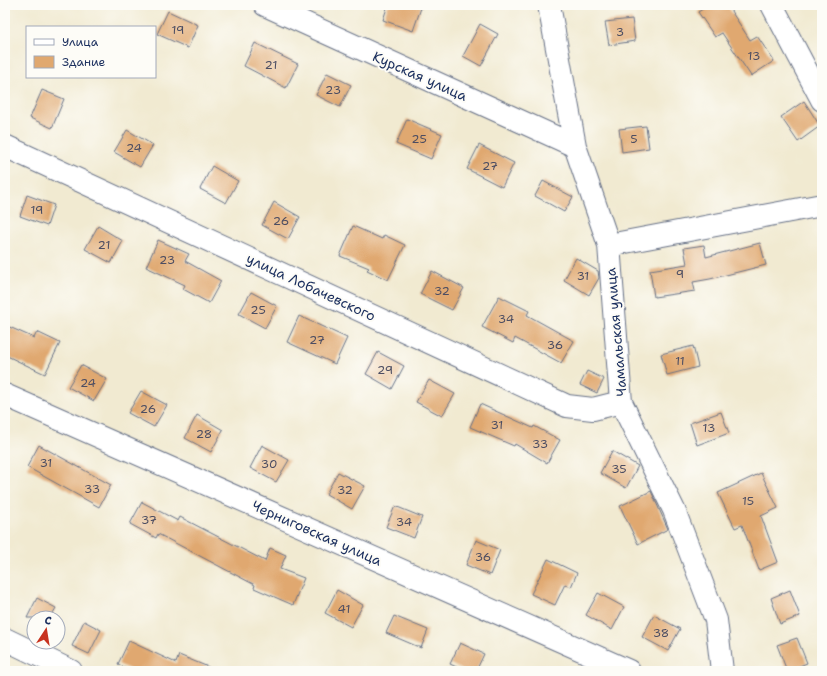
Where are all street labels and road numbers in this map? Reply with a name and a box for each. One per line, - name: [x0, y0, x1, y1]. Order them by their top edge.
- street label: Курская улица: [370, 47, 470, 105]
- street label: улица Лобачевского: [243, 249, 379, 325]
- street label: Чамальская улица: [601, 267, 631, 397]
- street label: Черниговская улица: [249, 496, 385, 570]

